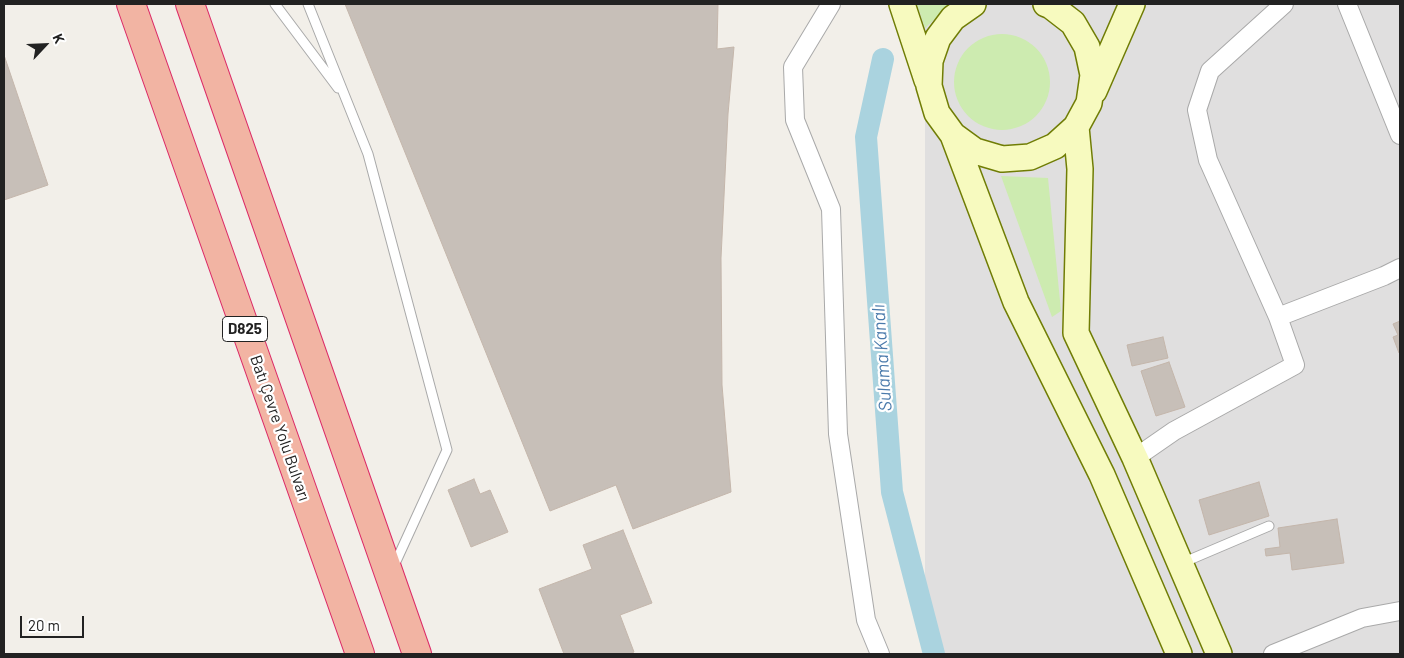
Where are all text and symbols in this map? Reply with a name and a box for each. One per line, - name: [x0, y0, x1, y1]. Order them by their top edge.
- north arrow: [20, 20, 70, 70]
- text: K: [49, 31, 69, 46]
- water label: Sulama Kanalı: [867, 304, 897, 412]
- road number: D825: [222, 316, 268, 342]
- street label: Batı Çevre Yolu Bulvarı: [246, 353, 314, 503]
- scale bar: [22, 606, 86, 638]
- text: 20 m: [28, 616, 60, 634]

